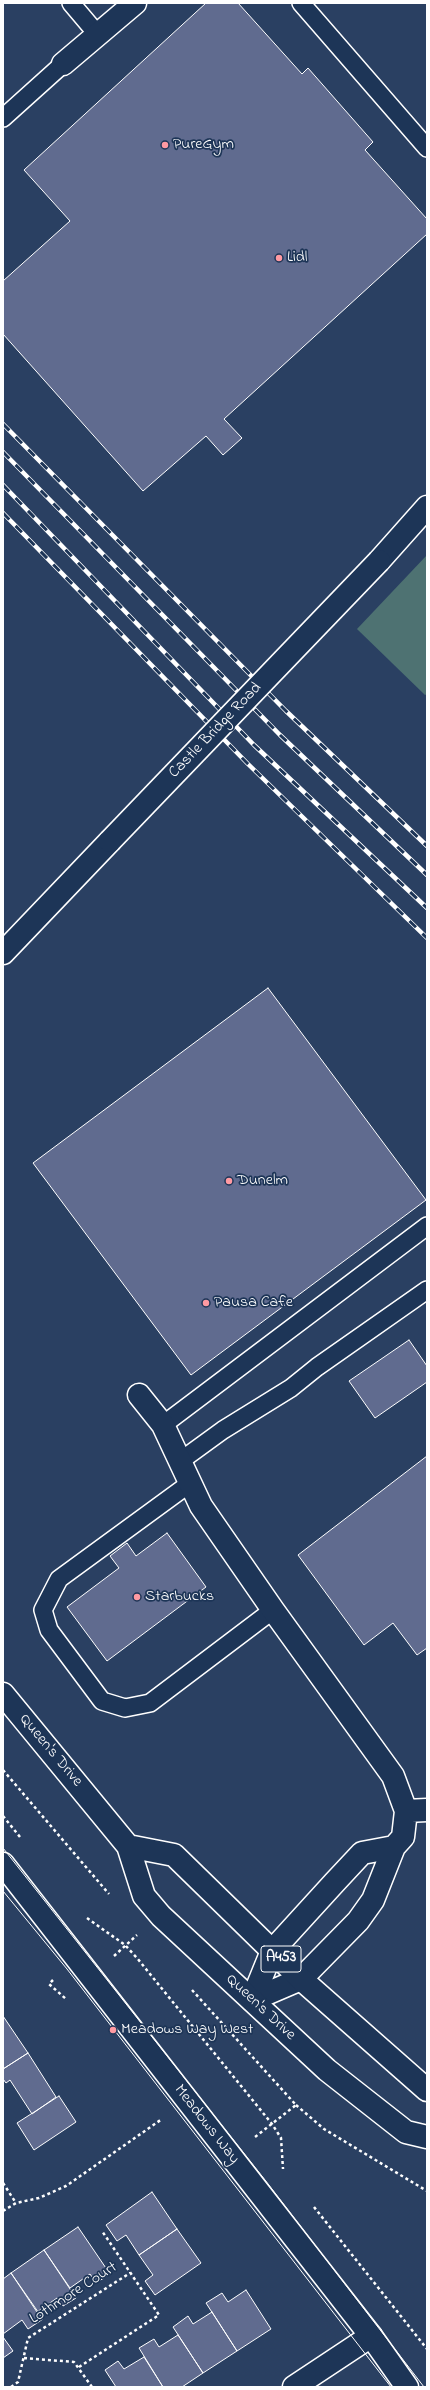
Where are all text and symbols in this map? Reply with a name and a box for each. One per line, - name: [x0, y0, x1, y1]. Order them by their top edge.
- place label: PureGym: [173, 135, 234, 155]
- marker: PureGym: [160, 140, 170, 150]
- place label: Lidl: [287, 248, 307, 268]
- marker: Lidl: [274, 253, 284, 263]
- street label: Castle Bridge Road: [165, 679, 267, 783]
- place label: Dunelm: [237, 1171, 288, 1191]
- marker: Dunelm: [224, 1176, 234, 1186]
- place label: Pausa Cafe: [214, 1293, 293, 1313]
- marker: Pausa Cafe: [201, 1298, 211, 1308]
- place label: Starbucks: [145, 1587, 214, 1607]
- marker: Starbucks: [132, 1592, 142, 1602]
- street label: Queen's Drive: [14, 1711, 86, 1791]
- road number: A453: [261, 1946, 301, 1972]
- street label: Queen's Drive: [221, 1971, 299, 2045]
- place label: Meadows Way West: [121, 2020, 253, 2040]
- marker: Meadows Way West: [108, 2025, 118, 2035]
- street label: Meadows Way: [169, 2081, 243, 2169]
- street label: Lothmore Court: [27, 2259, 121, 2329]

